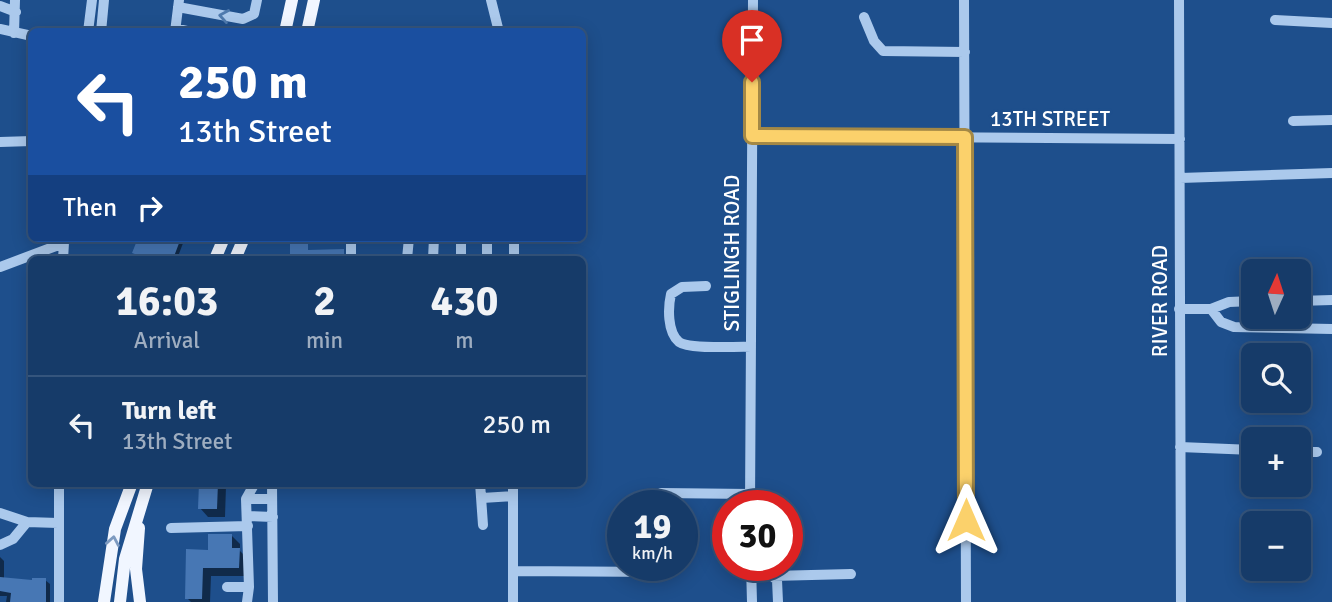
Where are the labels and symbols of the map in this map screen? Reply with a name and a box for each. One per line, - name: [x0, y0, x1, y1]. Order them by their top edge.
- one-way arrow: [218, 9, 230, 24]
- pin: [722, 10, 782, 82]
- street label: 13TH STREET: [990, 106, 1111, 132]
- street label: STIGLINGH ROAD: [719, 175, 745, 331]
- street label: RIVER ROAD: [1147, 245, 1173, 357]
- north arrow: [1241, 259, 1311, 329]
- position arrow: [929, 483, 1003, 557]
- speed limit sign: 30: [712, 490, 803, 581]
- one-way arrow: [105, 535, 120, 547]

